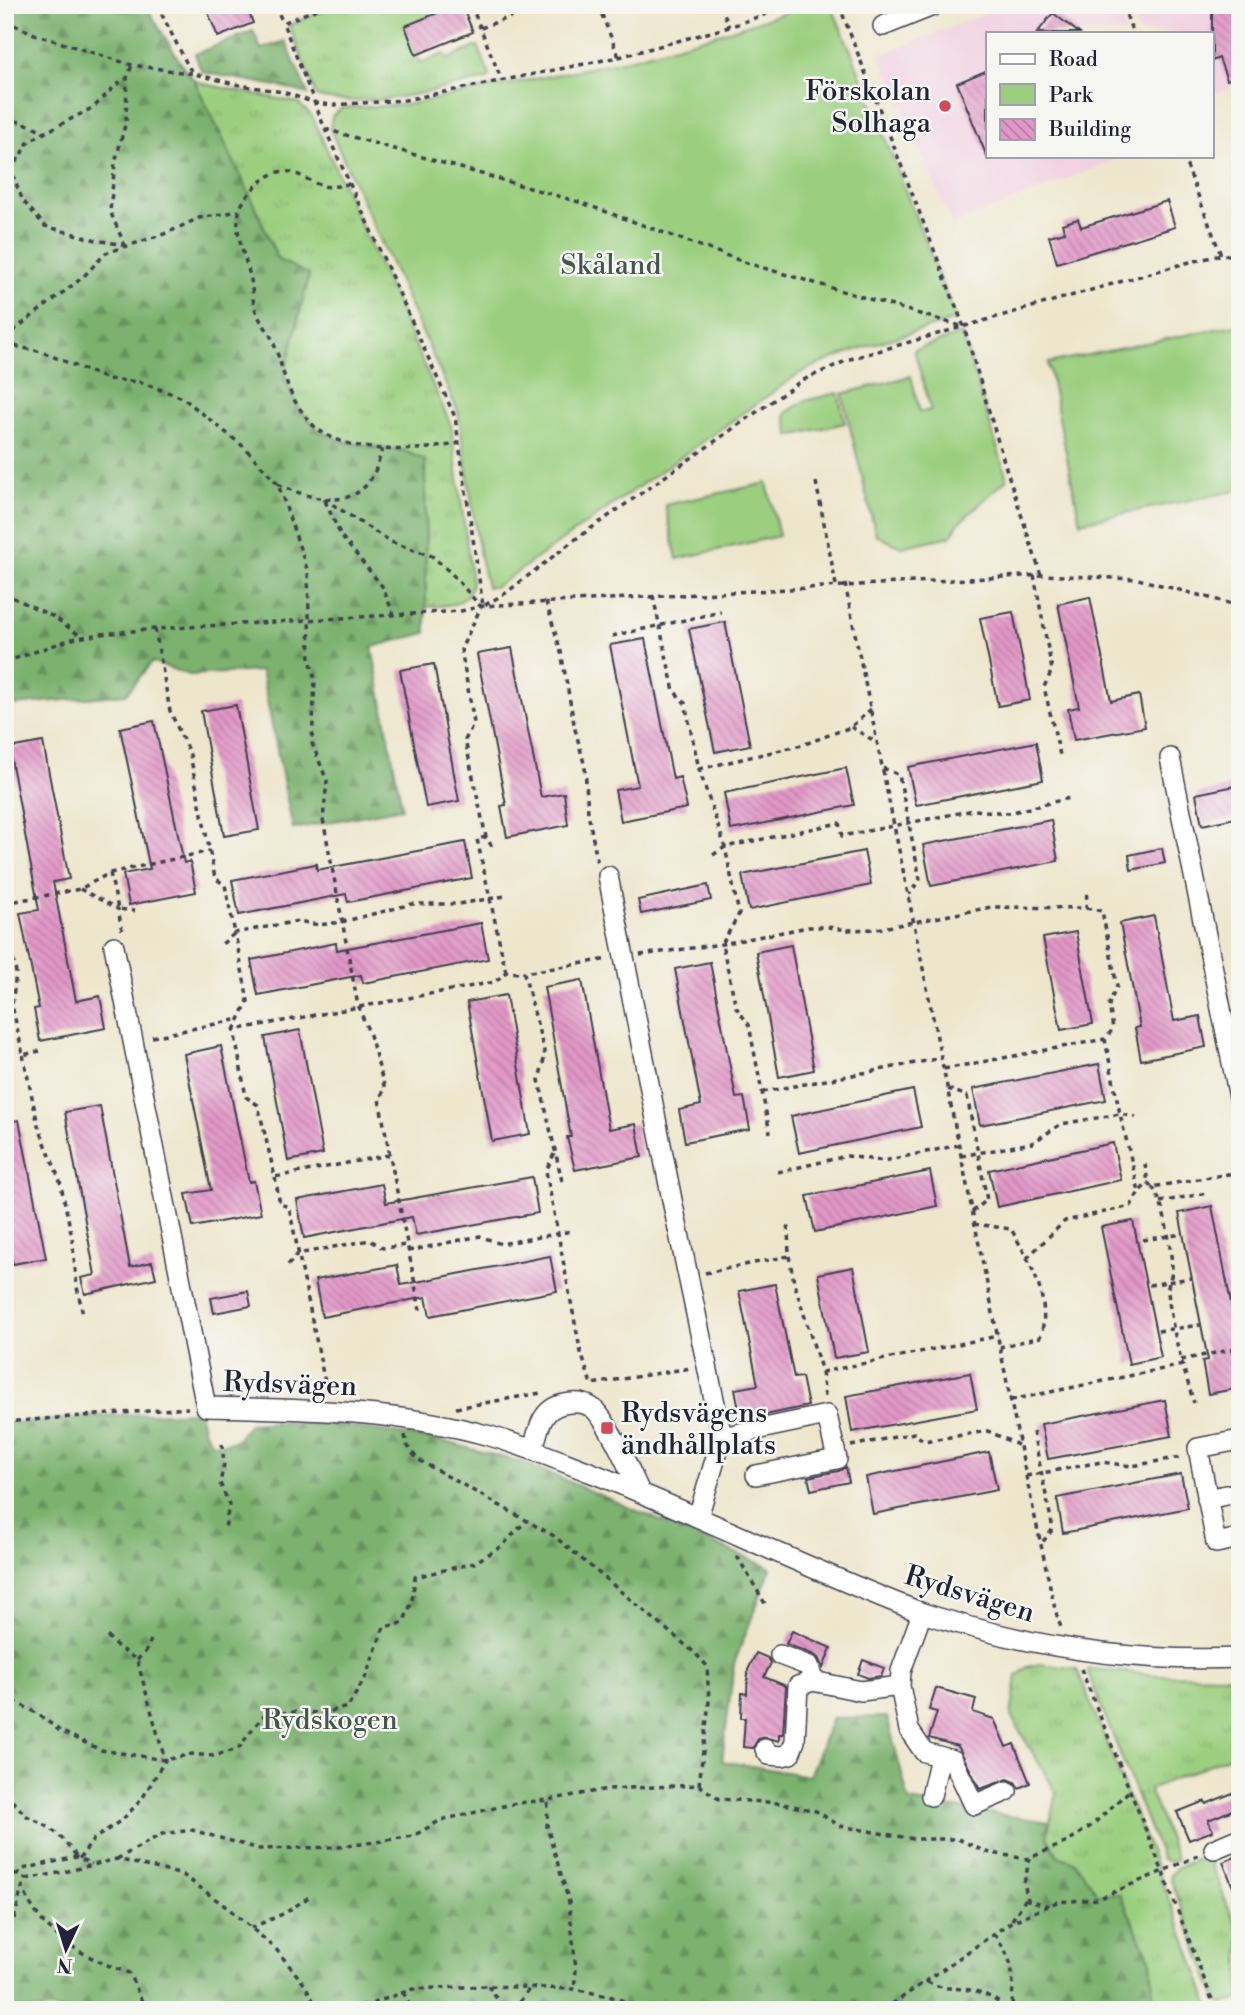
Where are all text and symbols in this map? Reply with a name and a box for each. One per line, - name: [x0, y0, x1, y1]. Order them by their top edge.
- legend: [986, 32, 1214, 158]
- text: Road: [1049, 47, 1098, 73]
- place label: Förskolan Solhaga: [805, 74, 932, 141]
- text: Park: [1049, 83, 1094, 109]
- marker: Förskolan Solhaga: [937, 98, 953, 114]
- text: Building: [1048, 117, 1131, 143]
- park label: Skåland: [561, 248, 661, 283]
- street label: Rydsvägen: [222, 1365, 358, 1404]
- place label: Rydsvägens ändhållplats: [621, 1396, 776, 1463]
- marker: Rydsvägens ändhållplats: [599, 1420, 615, 1436]
- street label: Rydsvägen: [900, 1558, 1039, 1631]
- park label: Rydskogen: [262, 1703, 398, 1738]
- north arrow: [32, 1913, 102, 1983]
- text: N: [57, 1952, 73, 1977]

